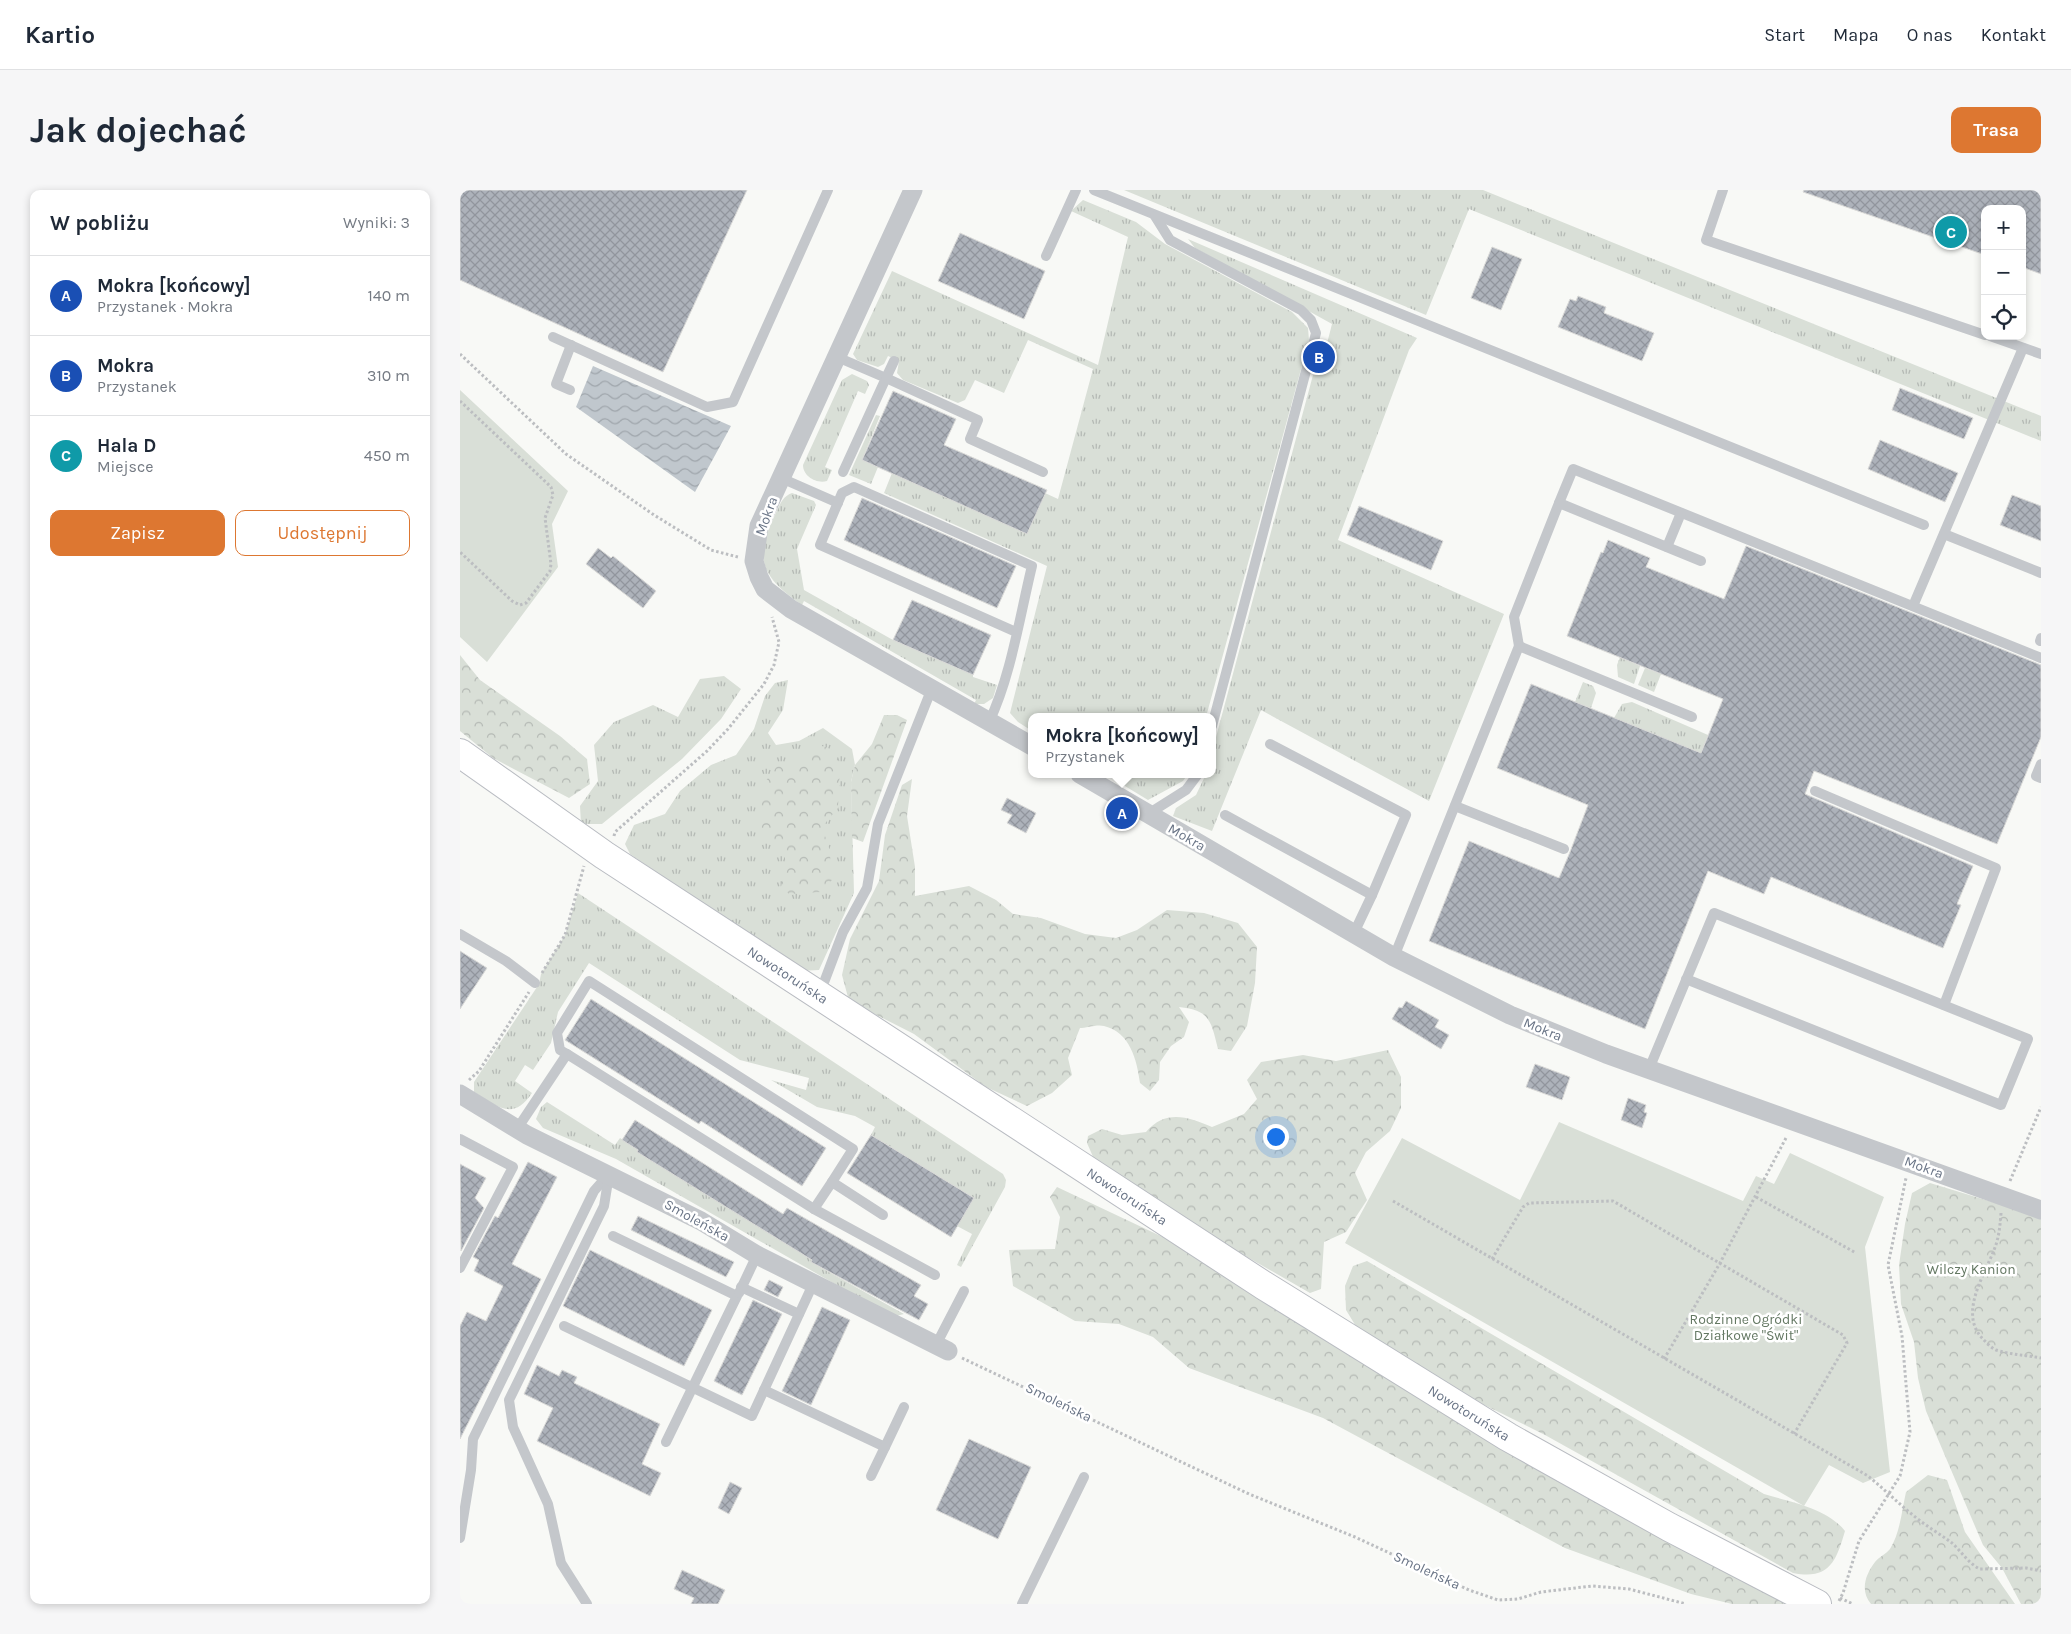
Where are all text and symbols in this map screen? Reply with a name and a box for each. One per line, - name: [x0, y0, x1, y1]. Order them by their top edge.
- text: Kartio: [25, 21, 95, 49]
- text: Start: [1764, 24, 1805, 46]
- text: Mapa: [1833, 24, 1879, 46]
- text: O nas: [1907, 24, 1953, 46]
- text: Kontakt: [1981, 24, 2046, 46]
- button: Trasa: [1951, 107, 2041, 153]
- text: Jak dojechać: [30, 110, 246, 151]
- map controls: [1981, 205, 2026, 340]
- button: +: [1981, 205, 2026, 250]
- text: W pobliżu: [50, 211, 150, 235]
- text: Wyniki: 3: [343, 213, 410, 232]
- pin: C: [1935, 213, 1967, 251]
- button: −: [1981, 250, 2026, 295]
- text: Mokra [końcowy]: [97, 275, 251, 297]
- text: A: [61, 286, 71, 305]
- text: 140 m: [368, 286, 410, 305]
- button: locate: [1981, 295, 2026, 340]
- text: Przystanek · Mokra: [97, 297, 233, 316]
- pin: B: [1303, 338, 1335, 376]
- text: Mokra: [97, 355, 154, 377]
- text: B: [61, 366, 71, 385]
- text: 310 m: [367, 366, 410, 385]
- text: Przystanek: [97, 377, 177, 396]
- text: Hala D: [97, 435, 156, 457]
- text: C: [61, 446, 71, 465]
- text: 450 m: [364, 446, 410, 465]
- text: Miejsce: [97, 457, 153, 476]
- street label: Mokra: [752, 494, 781, 538]
- button: Zapisz: [50, 510, 225, 556]
- button: Udostępnij: [235, 510, 410, 556]
- popup: [1028, 713, 1216, 778]
- text: Mokra [końcowy]: [1045, 725, 1199, 747]
- text: Przystanek: [1045, 747, 1125, 766]
- pin: A: [1106, 794, 1138, 832]
- street label: Mokra: [1165, 820, 1208, 855]
- street label: Nowotoruńska: [744, 943, 831, 1008]
- street label: Mokra: [1521, 1014, 1565, 1045]
- your location: [1263, 1124, 1289, 1150]
- street label: Mokra: [1902, 1153, 1946, 1182]
- street label: Nowotoruńska: [1083, 1164, 1170, 1229]
- street label: Smoleńska: [661, 1196, 732, 1245]
- park label: Wilczy Kanion: [1926, 1261, 2016, 1278]
- park label: Rodzinne Ogródki Działkowe "Świt": [1690, 1311, 1802, 1344]
- street label: Smoleńska: [1023, 1379, 1095, 1426]
- street label: Nowotoruńska: [1425, 1382, 1513, 1445]
- street label: Smoleńska: [1391, 1548, 1463, 1593]

